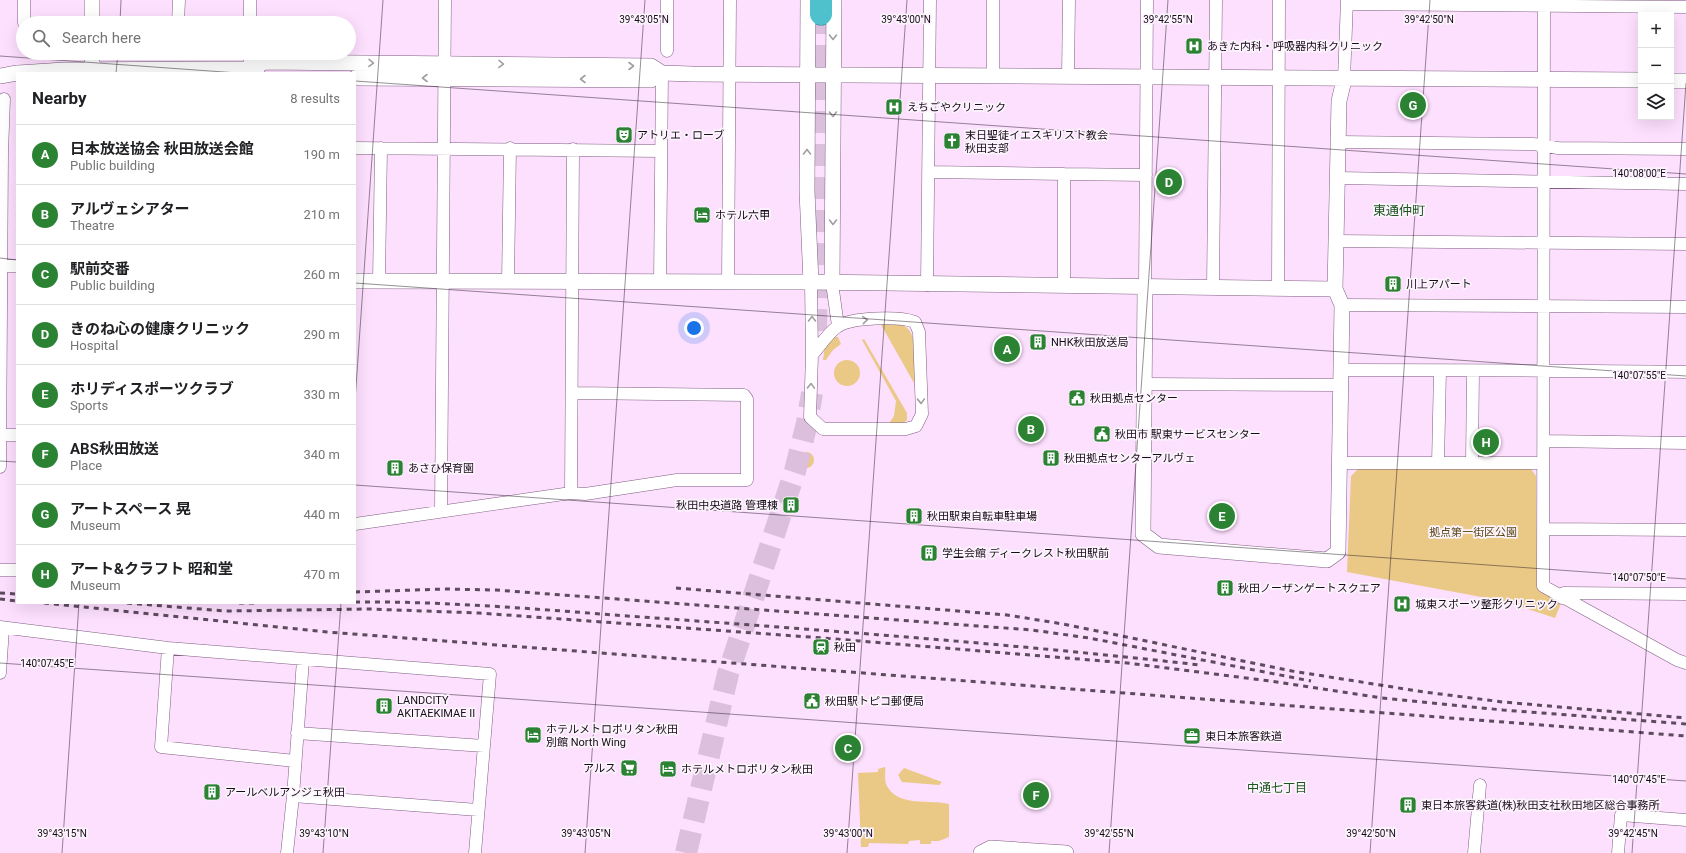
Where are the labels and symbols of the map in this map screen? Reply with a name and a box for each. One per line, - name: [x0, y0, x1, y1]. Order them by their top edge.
- text: 39°43'05"N: [619, 14, 669, 25]
- text: 39°43'00"N: [881, 14, 931, 25]
- text: 39°42'55"N: [1143, 14, 1193, 25]
- text: 39°42'50"N: [1404, 14, 1454, 25]
- one-way arrow: [829, 34, 837, 40]
- hospital icon: あきた内科・呼吸器内科クリニック: [1184, 36, 1204, 56]
- place label: あきた内科・呼吸器内科クリニック: [1207, 40, 1383, 53]
- one-way arrow: [368, 59, 374, 67]
- one-way arrow: [498, 60, 504, 68]
- one-way arrow: [628, 61, 634, 70]
- one-way arrow: [422, 74, 428, 82]
- one-way arrow: [580, 75, 586, 83]
- pin: G: [1400, 90, 1426, 120]
- hospital icon: えちごやクリニック: [884, 97, 904, 117]
- place label: えちごやクリニック: [907, 101, 1006, 114]
- one-way arrow: [829, 111, 837, 117]
- theatre icon: アトリエ・ローブ: [614, 125, 634, 145]
- place label: アトリエ・ローブ: [637, 129, 724, 142]
- place label: 末日聖徒イエスキリスト教会 秋田支部: [965, 129, 1108, 155]
- church icon: 末日聖徒イエスキリスト教会 秋田支部: [942, 131, 962, 151]
- one-way arrow: [803, 149, 811, 155]
- pin: D: [1156, 167, 1182, 197]
- text: 140°08'00"E: [1612, 168, 1666, 179]
- district label: 東通仲町: [1373, 203, 1425, 218]
- hotel icon: ホテル六甲: [692, 205, 712, 225]
- place label: ホテル六甲: [715, 209, 770, 222]
- one-way arrow: [828, 219, 837, 225]
- building icon: 川上アパート: [1383, 274, 1403, 294]
- place label: 川上アパート: [1406, 278, 1472, 291]
- one-way arrow: [862, 315, 868, 324]
- one-way arrow: [808, 316, 816, 322]
- your location: [684, 318, 704, 338]
- building icon: NHK秋田放送局: [1028, 332, 1048, 352]
- pin: A: [994, 334, 1020, 364]
- place label: NHK秋田放送局: [1051, 336, 1129, 349]
- text: 140°07'55"E: [1612, 370, 1666, 381]
- one-way arrow: [807, 383, 815, 389]
- public building icon: 秋田拠点センター: [1067, 388, 1087, 408]
- place label: 秋田拠点センター: [1090, 392, 1178, 405]
- one-way arrow: [917, 398, 925, 404]
- pin: B: [1018, 414, 1044, 444]
- public building icon: 秋田市 駅東サービスセンター: [1092, 424, 1112, 444]
- pin: H: [1473, 427, 1499, 457]
- place label: 秋田市 駅東サービスセンター: [1115, 428, 1261, 441]
- building icon: 秋田拠点センターアルヴェ: [1041, 448, 1061, 468]
- place label: 秋田拠点センターアルヴェ: [1064, 452, 1195, 465]
- building icon: あさひ保育園: [385, 458, 405, 478]
- place label: あさひ保育園: [408, 462, 474, 475]
- building icon: 秋田中央道路 管理棟: [781, 495, 801, 515]
- place label: 秋田中央道路 管理棟: [676, 499, 778, 512]
- pin: E: [1209, 501, 1235, 531]
- building icon: 秋田駅東自転車駐車場: [904, 506, 924, 526]
- place label: 秋田駅東自転車駐車場: [927, 510, 1037, 523]
- park label: 拠点第一街区公園: [1429, 526, 1517, 539]
- building icon: 学生会館 ディークレスト秋田駅前: [919, 543, 939, 563]
- place label: 学生会館 ディークレスト秋田駅前: [942, 547, 1109, 560]
- text: 140°07'50"E: [1612, 572, 1666, 583]
- building icon: 秋田ノーザンゲートスクエア: [1215, 578, 1235, 598]
- place label: 秋田ノーザンゲートスクエア: [1238, 582, 1381, 595]
- hospital icon: 城東スポーツ整形クリニック: [1392, 594, 1412, 614]
- place label: 城東スポーツ整形クリニック: [1415, 598, 1558, 611]
- station icon: 秋田: [811, 637, 831, 657]
- place label: 秋田: [834, 641, 856, 654]
- text: 140°07'45"E: [20, 658, 74, 669]
- public building icon: 秋田駅トピコ郵便局: [802, 691, 822, 711]
- place label: LANDCITY AKITAEKIMAE II: [397, 694, 475, 720]
- place label: 秋田駅トピコ郵便局: [825, 695, 924, 708]
- building icon: LANDCITY AKITAEKIMAE II: [374, 696, 394, 716]
- place label: ホテルメトロポリタン秋田 別館 North Wing: [546, 723, 678, 749]
- hotel icon: ホテルメトロポリタン秋田 別館 North Wing: [523, 725, 543, 745]
- office icon: 東日本旅客鉄道: [1182, 726, 1202, 746]
- place label: 東日本旅客鉄道: [1205, 730, 1282, 743]
- pin: C: [835, 733, 861, 763]
- supermarket icon: アルス: [619, 758, 639, 778]
- hotel icon: ホテルメトロポリタン秋田: [658, 759, 678, 779]
- place label: アルス: [583, 762, 616, 775]
- place label: ホテルメトロポリタン秋田: [681, 763, 813, 776]
- text: 140°07'45"E: [1612, 774, 1666, 785]
- pin: F: [1023, 780, 1049, 810]
- district label: 中通七丁目: [1247, 781, 1307, 795]
- building icon: アールベルアンジェ秋田: [202, 782, 222, 802]
- place label: アールベルアンジェ秋田: [225, 786, 345, 799]
- building icon: 東日本旅客鉄道(株)秋田支社秋田地区総合事務所: [1398, 795, 1418, 815]
- place label: 東日本旅客鉄道(株)秋田支社秋田地区総合事務所: [1421, 799, 1661, 812]
- text: 39°43'15"N: [37, 828, 87, 839]
- text: 39°43'10"N: [299, 828, 349, 839]
- text: 39°43'05"N: [561, 828, 611, 839]
- text: 39°43'00"N: [823, 828, 873, 839]
- text: 39°42'55"N: [1084, 828, 1134, 839]
- text: 39°42'50"N: [1346, 828, 1396, 839]
- text: 39°42'45"N: [1608, 828, 1658, 839]

